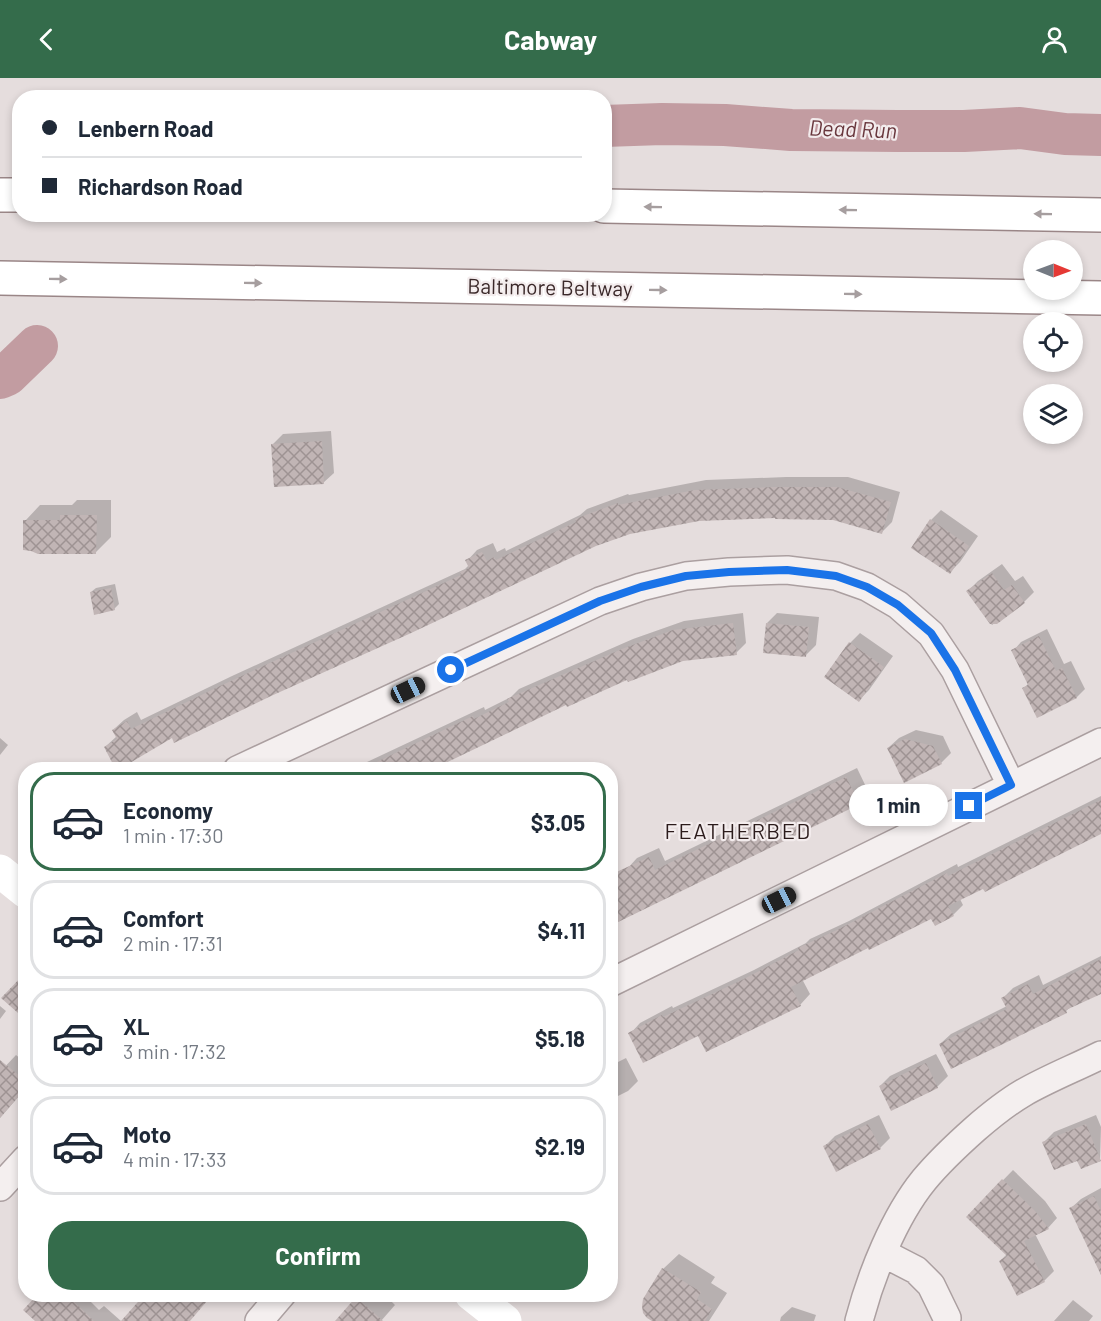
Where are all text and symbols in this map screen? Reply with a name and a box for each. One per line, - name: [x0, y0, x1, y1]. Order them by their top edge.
- icon: back: [30, 23, 63, 56]
- text: Cabway: [504, 23, 597, 55]
- icon: person: [1038, 23, 1071, 56]
- water label: Dead Run: [809, 113, 898, 143]
- text: Lenbern Road: [78, 115, 214, 141]
- text: Richardson Road: [78, 173, 243, 199]
- one-way arrow: [643, 202, 662, 211]
- one-way arrow: [838, 205, 857, 215]
- one-way arrow: [1033, 209, 1052, 218]
- north arrow: [1023, 240, 1083, 300]
- map controls: [1023, 240, 1083, 444]
- street label: Baltimore Beltway: [467, 273, 633, 300]
- one-way arrow: [49, 275, 68, 284]
- one-way arrow: [244, 278, 263, 288]
- one-way arrow: [649, 286, 668, 295]
- one-way arrow: [844, 289, 863, 299]
- button: locate: [1023, 312, 1083, 372]
- button: layers: [1023, 384, 1083, 444]
- route start: [437, 656, 464, 683]
- car: [388, 674, 428, 706]
- callout: 1 min: [849, 785, 948, 827]
- route end: [955, 792, 982, 819]
- text: 1 min: [877, 793, 920, 817]
- icon: car: [51, 795, 105, 849]
- text: Economy: [123, 797, 213, 823]
- text: $3.05: [531, 809, 585, 835]
- district label: FEATHERBED: [664, 817, 812, 843]
- text: 1 min · 17:30: [123, 823, 223, 847]
- car: [759, 884, 799, 916]
- icon: car: [51, 903, 105, 957]
- text: Comfort: [123, 905, 204, 931]
- text: $4.11: [537, 917, 585, 943]
- text: 2 min · 17:31: [123, 931, 223, 955]
- icon: car: [51, 1011, 105, 1065]
- text: XL: [123, 1013, 149, 1039]
- text: $5.18: [535, 1025, 585, 1051]
- text: 3 min · 17:32: [123, 1039, 226, 1063]
- icon: car: [51, 1119, 105, 1173]
- text: Moto: [123, 1121, 171, 1147]
- text: $2.19: [535, 1133, 585, 1159]
- text: 4 min · 17:33: [123, 1147, 226, 1171]
- button: Confirm: [48, 1221, 588, 1290]

